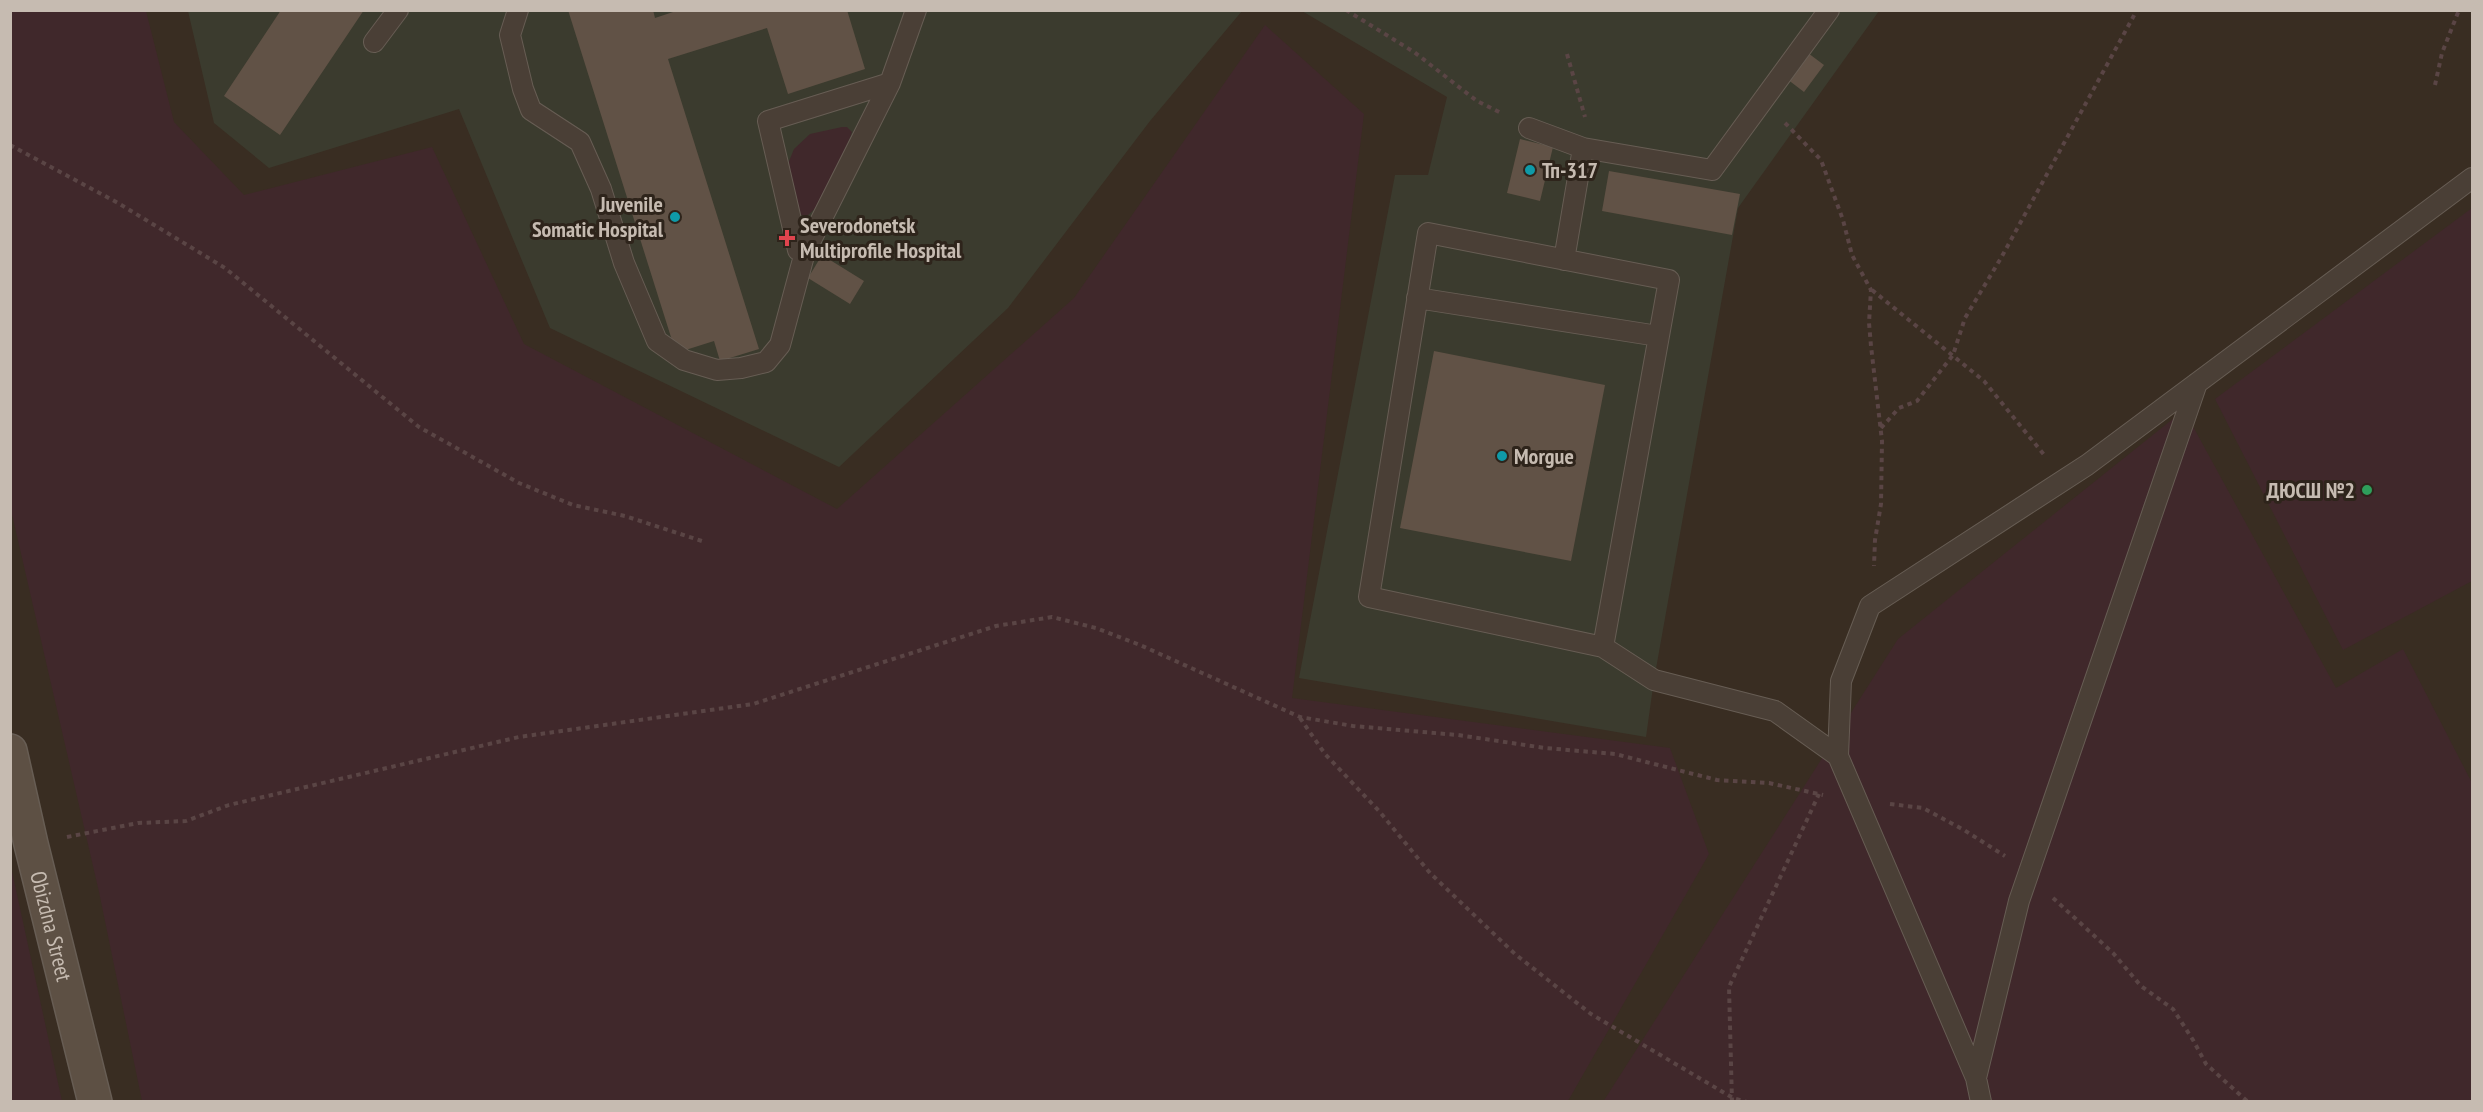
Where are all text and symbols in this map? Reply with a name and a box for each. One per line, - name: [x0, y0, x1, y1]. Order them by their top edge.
- place label: Тп-317: [1542, 156, 1598, 184]
- marker: Тп-317: [1523, 163, 1537, 177]
- place label: Juvenile Somatic Hospital: [532, 190, 664, 243]
- marker: Juvenile Somatic Hospital: [668, 210, 682, 224]
- place label: Severodonetsk Multiprofile Hospital: [800, 211, 962, 264]
- marker: Severodonetsk Multiprofile Hospital: [778, 229, 796, 247]
- place label: Morgue: [1514, 442, 1574, 470]
- marker: Morgue: [1495, 449, 1509, 463]
- place label: ДЮСШ №2: [2267, 476, 2355, 504]
- marker: ДЮСШ №2: [2360, 483, 2374, 497]
- street label: Obizdna Street: [24, 868, 79, 984]

